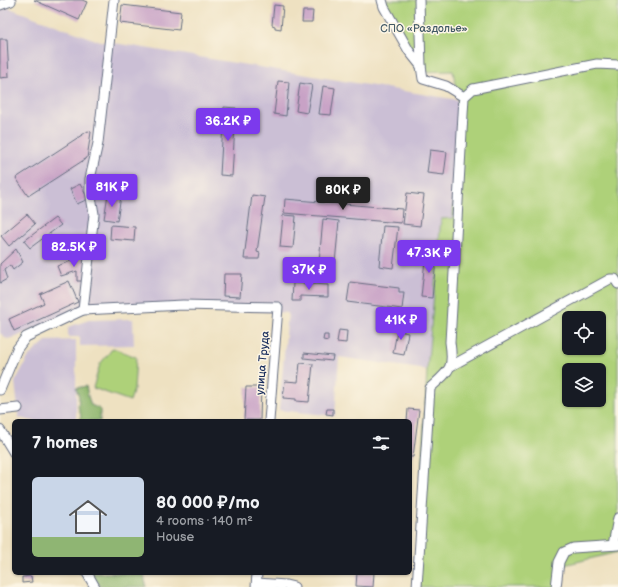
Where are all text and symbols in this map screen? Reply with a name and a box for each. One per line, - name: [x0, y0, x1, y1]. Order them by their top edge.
- park label: СПО «Раздолье»: [380, 22, 468, 35]
- pin: 36.2K ₽: [191, 108, 265, 142]
- text: 36.2K ₽: [205, 113, 251, 129]
- pin: 81K ₽: [84, 174, 140, 208]
- pin: 80K ₽: [315, 177, 371, 211]
- text: 81K ₽: [95, 179, 129, 195]
- text: 80K ₽: [325, 182, 361, 198]
- pin: 82.5K ₽: [37, 234, 111, 268]
- text: 82.5K ₽: [51, 239, 97, 255]
- pin: 47.3K ₽: [392, 240, 466, 274]
- text: 47.3K ₽: [406, 245, 452, 261]
- pin: 37K ₽: [281, 257, 337, 291]
- text: 37K ₽: [292, 262, 326, 278]
- pin: 41K ₽: [373, 307, 429, 341]
- map controls: [562, 311, 606, 407]
- button: locate: [562, 311, 606, 355]
- text: 41K ₽: [385, 312, 417, 328]
- street label: улица Труда: [253, 330, 272, 396]
- button: layers: [562, 363, 606, 407]
- icon: filters: [370, 432, 392, 454]
- text: 7 homes: [32, 433, 98, 453]
- icon: home: [64, 493, 112, 541]
- text: 80 000 ₽/mo: [156, 493, 260, 513]
- text: 4 rooms · 140 m²: [156, 513, 253, 529]
- text: House: [156, 529, 194, 545]

